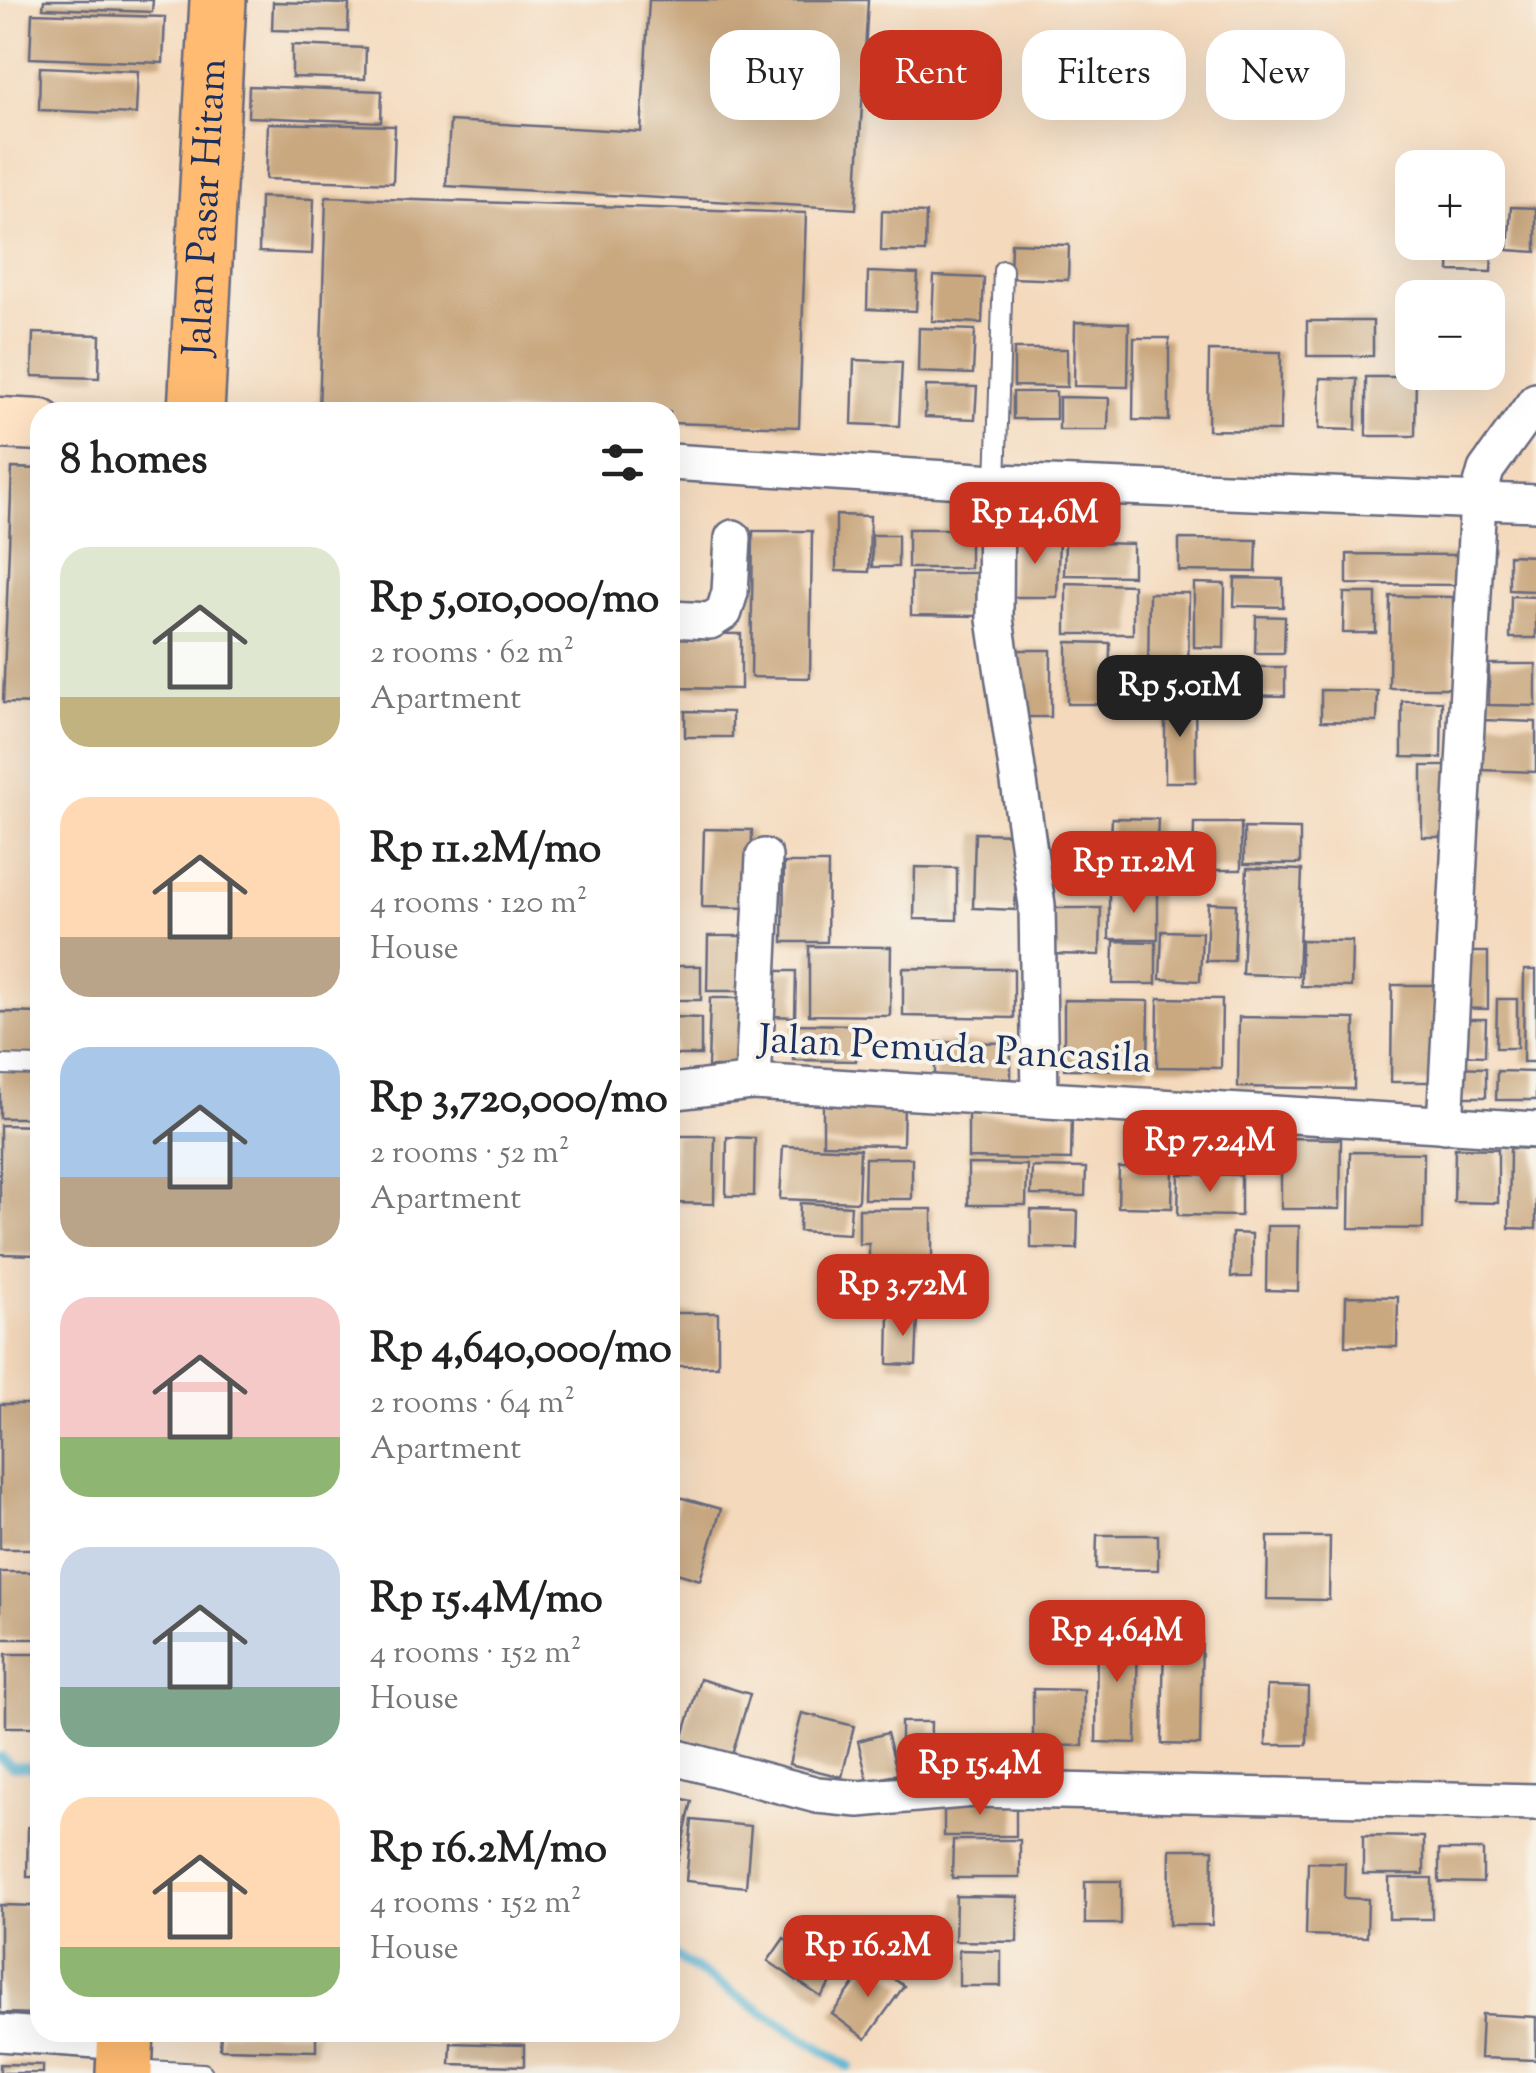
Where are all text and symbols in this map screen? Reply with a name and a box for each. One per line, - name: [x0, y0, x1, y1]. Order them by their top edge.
- chip: Buy: [710, 30, 840, 120]
- chip: Rent: [860, 30, 1002, 120]
- chip: Filters: [1022, 30, 1186, 120]
- chip: New: [1206, 30, 1345, 120]
- street label: Jalan Pasar Hitam: [170, 57, 243, 359]
- map controls: [1395, 150, 1505, 390]
- button: +: [1395, 150, 1505, 260]
- button: −: [1395, 280, 1505, 390]
- text: 8 homes: [60, 432, 208, 492]
- icon: filters: [595, 435, 650, 490]
- pin: Rp 14.6M: [932, 482, 1138, 567]
- text: Rp 14.6M: [972, 491, 1098, 537]
- text: Rp 5,010,000/mo: [370, 571, 659, 631]
- icon: home: [140, 587, 260, 707]
- text: 2 rooms · 62 m²: [370, 631, 574, 677]
- pin: Rp 5.01M: [1077, 655, 1283, 740]
- text: Rp 5.01M: [1119, 664, 1241, 710]
- text: Apartment: [370, 677, 521, 723]
- text: Rp 11.2M/mo: [370, 821, 601, 881]
- pin: Rp 11.2M: [1031, 831, 1237, 916]
- icon: home: [140, 837, 260, 957]
- text: Rp 11.2M: [1073, 840, 1195, 886]
- text: 4 rooms · 120 m²: [370, 881, 588, 927]
- text: House: [370, 927, 459, 973]
- street label: Jalan Pemuda Pancasila: [755, 1013, 1153, 1091]
- text: Rp 3,720,000/mo: [370, 1071, 668, 1131]
- icon: home: [140, 1087, 260, 1207]
- pin: Rp 7.24M: [1107, 1110, 1313, 1195]
- text: Rp 7.24M: [1145, 1119, 1275, 1165]
- text: 2 rooms · 52 m²: [370, 1131, 570, 1177]
- text: Apartment: [370, 1177, 521, 1223]
- pin: Rp 3.72M: [800, 1254, 1006, 1339]
- text: Rp 3.72M: [839, 1263, 967, 1309]
- text: Rp 4,640,000/mo: [370, 1321, 672, 1381]
- icon: home: [140, 1337, 260, 1457]
- text: 2 rooms · 64 m²: [370, 1381, 575, 1427]
- text: Apartment: [370, 1427, 521, 1473]
- text: Rp 15.4M/mo: [370, 1571, 603, 1631]
- icon: home: [140, 1587, 260, 1707]
- pin: Rp 4.64M: [1014, 1600, 1220, 1685]
- text: Rp 4.64M: [1051, 1609, 1183, 1655]
- text: 4 rooms · 152 m²: [370, 1631, 582, 1677]
- text: House: [370, 1677, 459, 1723]
- pin: Rp 15.4M: [877, 1733, 1083, 1818]
- text: Rp 15.4M: [919, 1742, 1041, 1788]
- text: Rp 16.2M/mo: [370, 1821, 607, 1881]
- icon: home: [140, 1837, 260, 1957]
- text: 4 rooms · 152 m²: [370, 1881, 582, 1927]
- pin: Rp 16.2M: [765, 1915, 971, 2000]
- text: Rp 16.2M: [805, 1924, 931, 1970]
- text: House: [370, 1927, 459, 1973]

